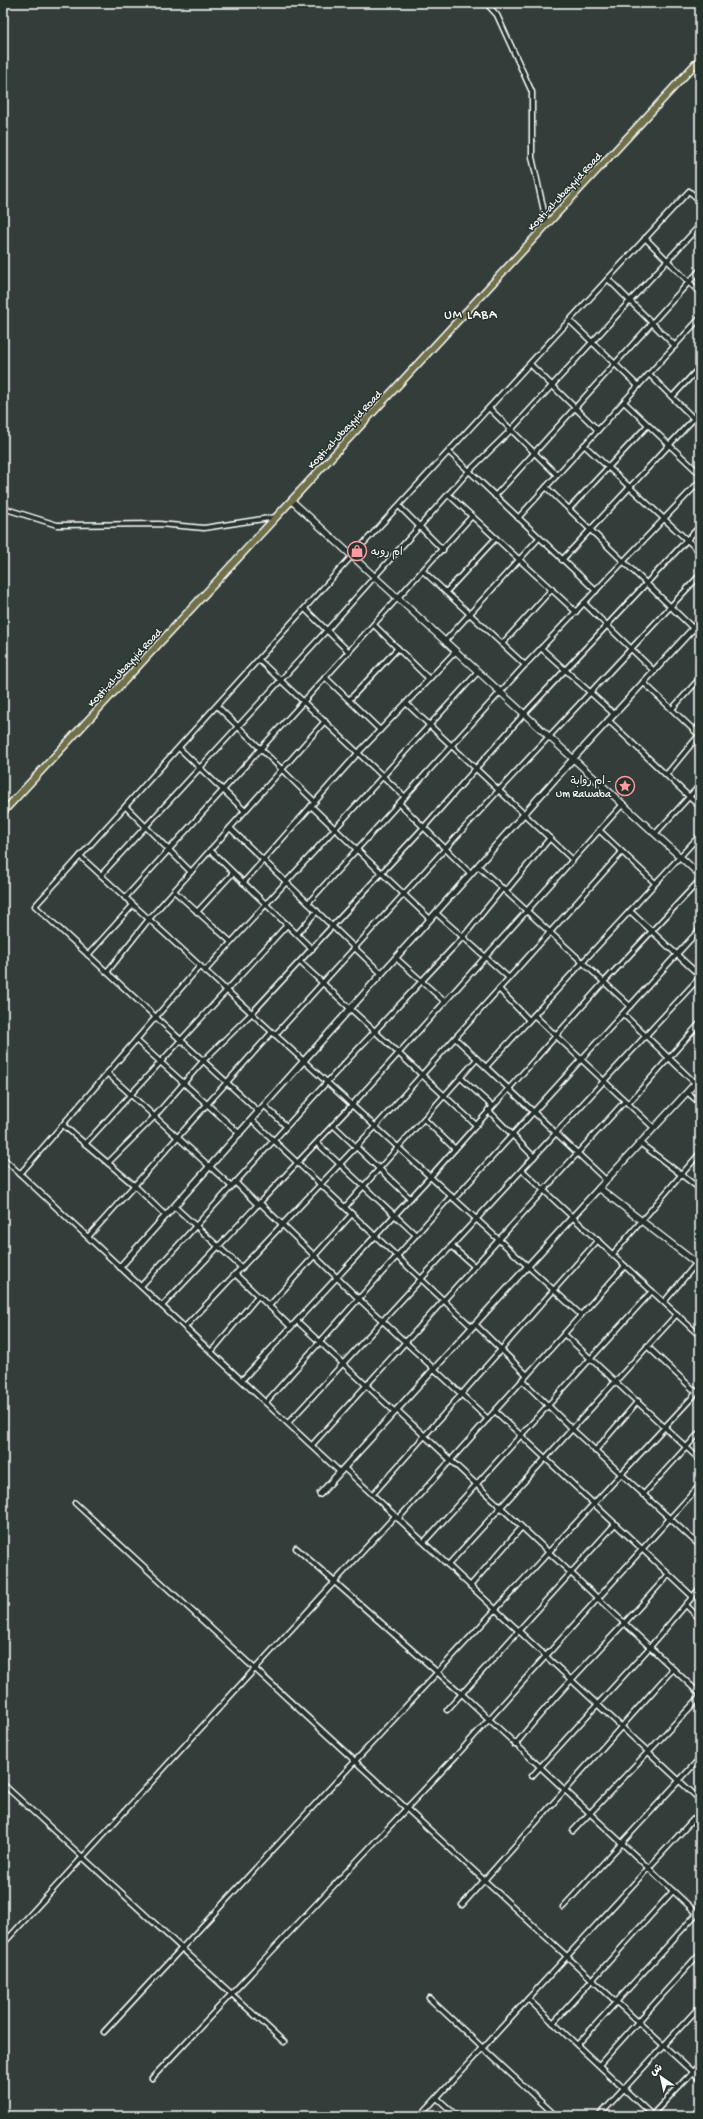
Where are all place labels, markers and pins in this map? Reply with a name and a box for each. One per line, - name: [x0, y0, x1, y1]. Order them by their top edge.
- shop icon: ام روبه: [346, 540, 368, 562]
- place label: ام روبه: [371, 546, 403, 560]
- place label: ام روابة - Um Rawaba: [556, 775, 612, 801]
- place icon: ام روابة - Um Rawaba: [614, 775, 636, 797]

